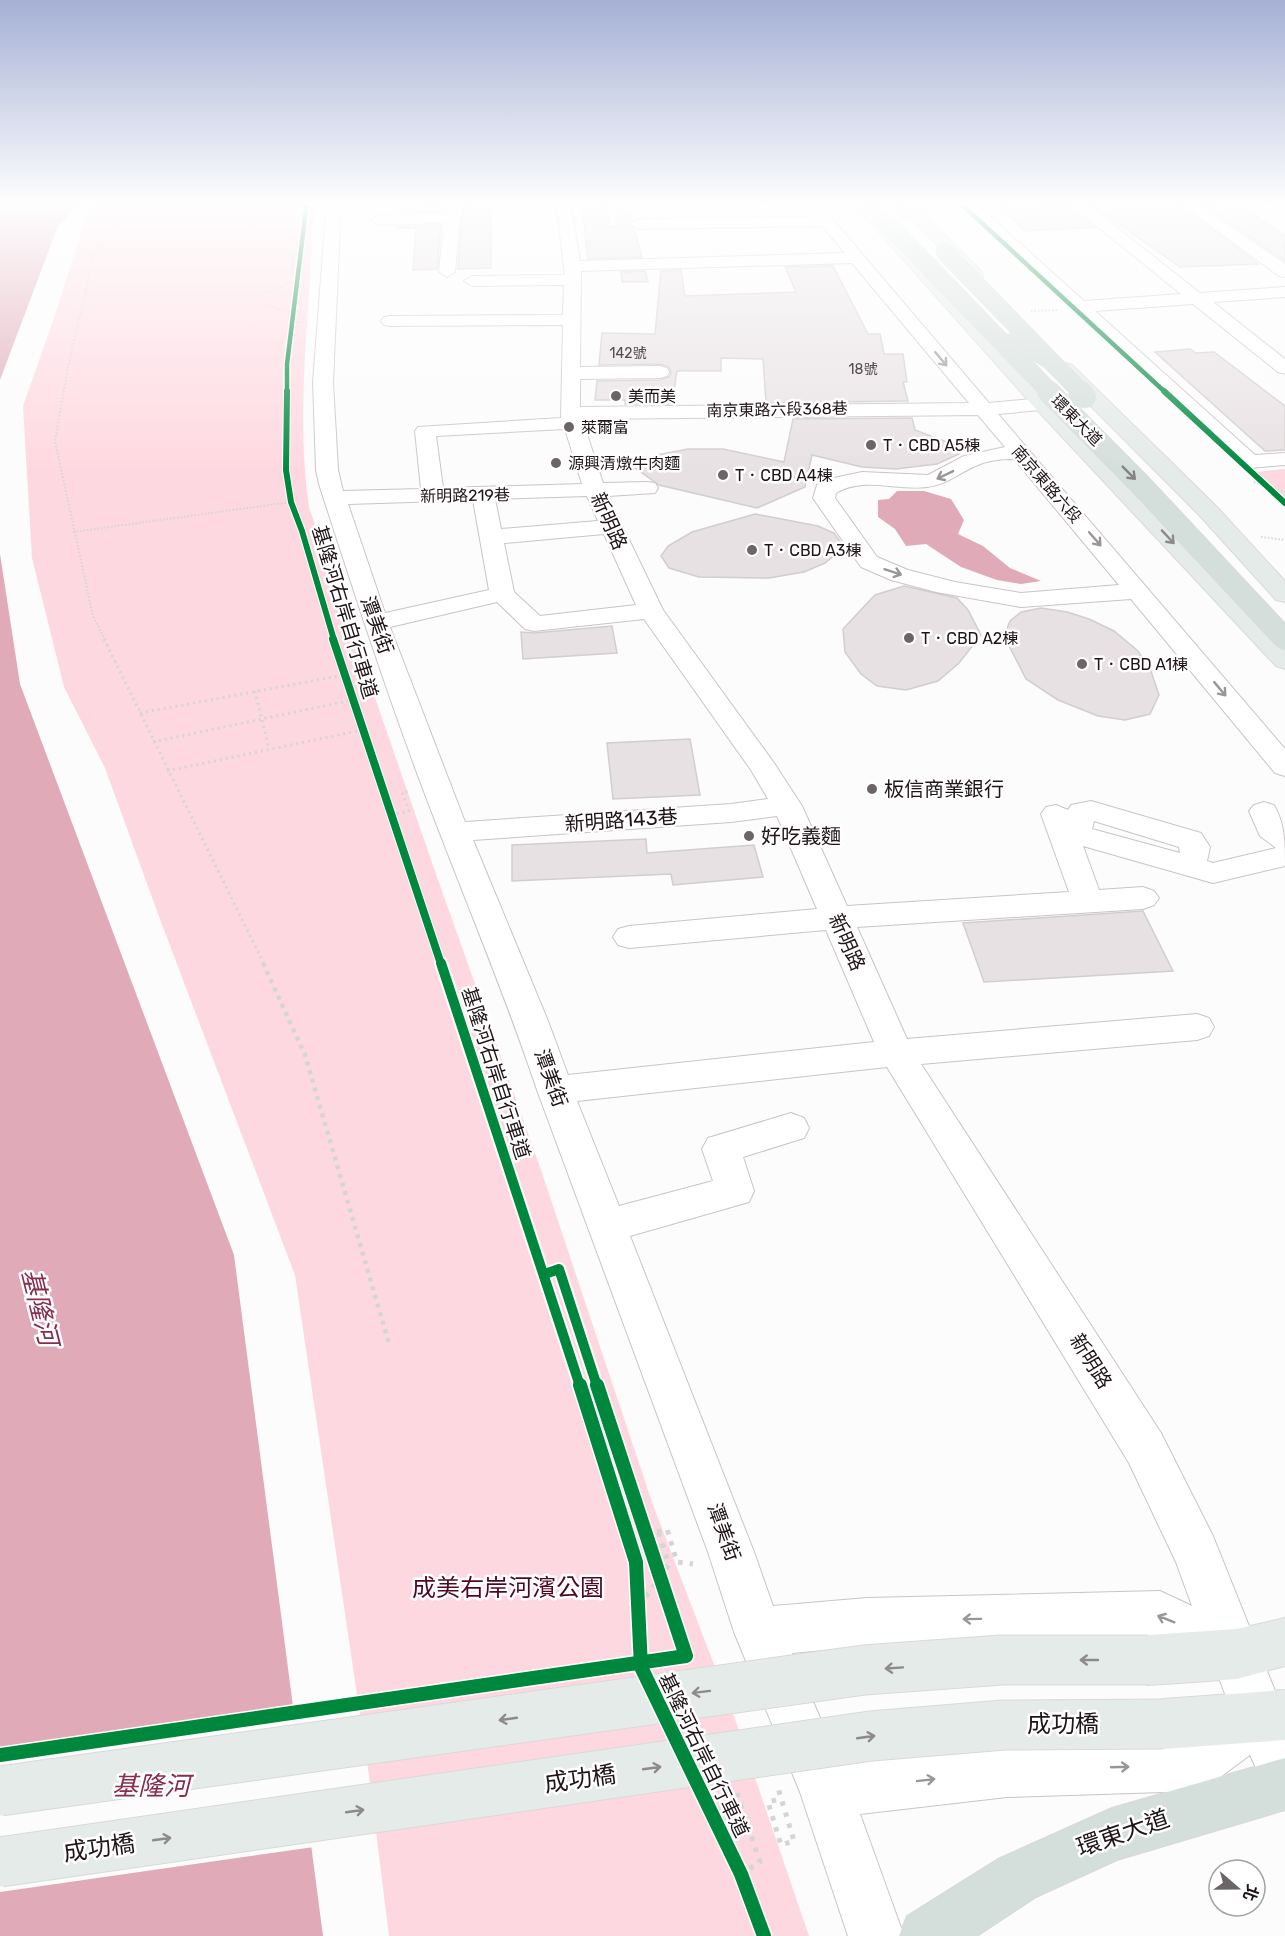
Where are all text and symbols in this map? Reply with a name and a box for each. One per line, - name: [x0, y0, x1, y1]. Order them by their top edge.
- house number: 142號: [610, 345, 646, 362]
- one-way arrow: [935, 351, 948, 367]
- house number: 18號: [849, 361, 877, 378]
- place label: 美而美: [628, 387, 676, 406]
- marker: 美而美: [609, 389, 623, 403]
- street label: 環東大道: [1047, 391, 1106, 450]
- street label: 南京東路六段368巷: [706, 399, 848, 420]
- place label: 萊爾富: [581, 418, 629, 437]
- marker: 萊爾富: [562, 420, 576, 434]
- place label: T．CBD A5棟: [883, 436, 980, 455]
- marker: T．CBD A5棟: [864, 438, 878, 452]
- street label: 南京東路六段: [1008, 442, 1085, 527]
- place label: 源興清燉牛肉麵: [568, 454, 680, 473]
- marker: 源興清燉牛肉麵: [549, 456, 563, 470]
- one-way arrow: [1122, 465, 1137, 480]
- place label: T．CBD A4棟: [735, 466, 833, 485]
- marker: T．CBD A4棟: [716, 468, 730, 482]
- one-way arrow: [936, 469, 954, 481]
- street label: 新明路219巷: [420, 485, 510, 506]
- street label: 新明路: [586, 489, 632, 553]
- street label: 基隆河右岸自行車道: [307, 522, 383, 702]
- one-way arrow: [1161, 530, 1175, 545]
- one-way arrow: [1088, 531, 1101, 547]
- place label: T．CBD A3棟: [764, 541, 861, 560]
- marker: T．CBD A3棟: [745, 543, 759, 557]
- one-way arrow: [883, 568, 902, 579]
- street label: 潭美街: [355, 593, 399, 657]
- place label: T．CBD A2棟: [921, 629, 1018, 648]
- marker: T．CBD A2棟: [902, 631, 916, 645]
- place label: T．CBD A1棟: [1094, 655, 1188, 674]
- marker: T．CBD A1棟: [1075, 657, 1089, 671]
- one-way arrow: [1213, 681, 1227, 696]
- place label: 板信商業銀行: [884, 777, 1004, 801]
- marker: 板信商業銀行: [865, 782, 879, 796]
- street label: 新明路143巷: [564, 804, 678, 836]
- place label: 好吃義麵: [761, 824, 841, 848]
- marker: 好吃義麵: [742, 829, 756, 843]
- street label: 新明路: [824, 910, 870, 974]
- street label: 基隆河右岸自行車道: [457, 984, 535, 1162]
- street label: 潭美街: [529, 1046, 573, 1110]
- water label: 基隆河: [15, 1266, 65, 1354]
- street label: 新明路: [1065, 1329, 1117, 1393]
- street label: 潭美街: [702, 1500, 746, 1564]
- park label: 成美右岸河濱公園: [412, 1574, 604, 1602]
- one-way arrow: [1157, 1613, 1175, 1624]
- one-way arrow: [962, 1614, 982, 1625]
- one-way arrow: [1080, 1654, 1100, 1666]
- one-way arrow: [885, 1663, 905, 1674]
- street label: 基隆河右岸自行車道: [654, 1669, 754, 1841]
- one-way arrow: [691, 1686, 711, 1697]
- street label: 成功橋: [1027, 1710, 1099, 1738]
- one-way arrow: [498, 1713, 518, 1724]
- one-way arrow: [855, 1732, 875, 1743]
- street label: 成功橋: [542, 1760, 618, 1798]
- one-way arrow: [1110, 1762, 1130, 1773]
- one-way arrow: [641, 1763, 661, 1774]
- water label: 基隆河: [112, 1771, 195, 1802]
- one-way arrow: [916, 1775, 935, 1786]
- street label: 環東大道: [1073, 1804, 1173, 1862]
- one-way arrow: [344, 1805, 364, 1816]
- street label: 成功橋: [61, 1829, 137, 1867]
- one-way arrow: [151, 1833, 171, 1844]
- north arrow: [1207, 1858, 1267, 1918]
- text: 北: [1239, 1882, 1262, 1904]

